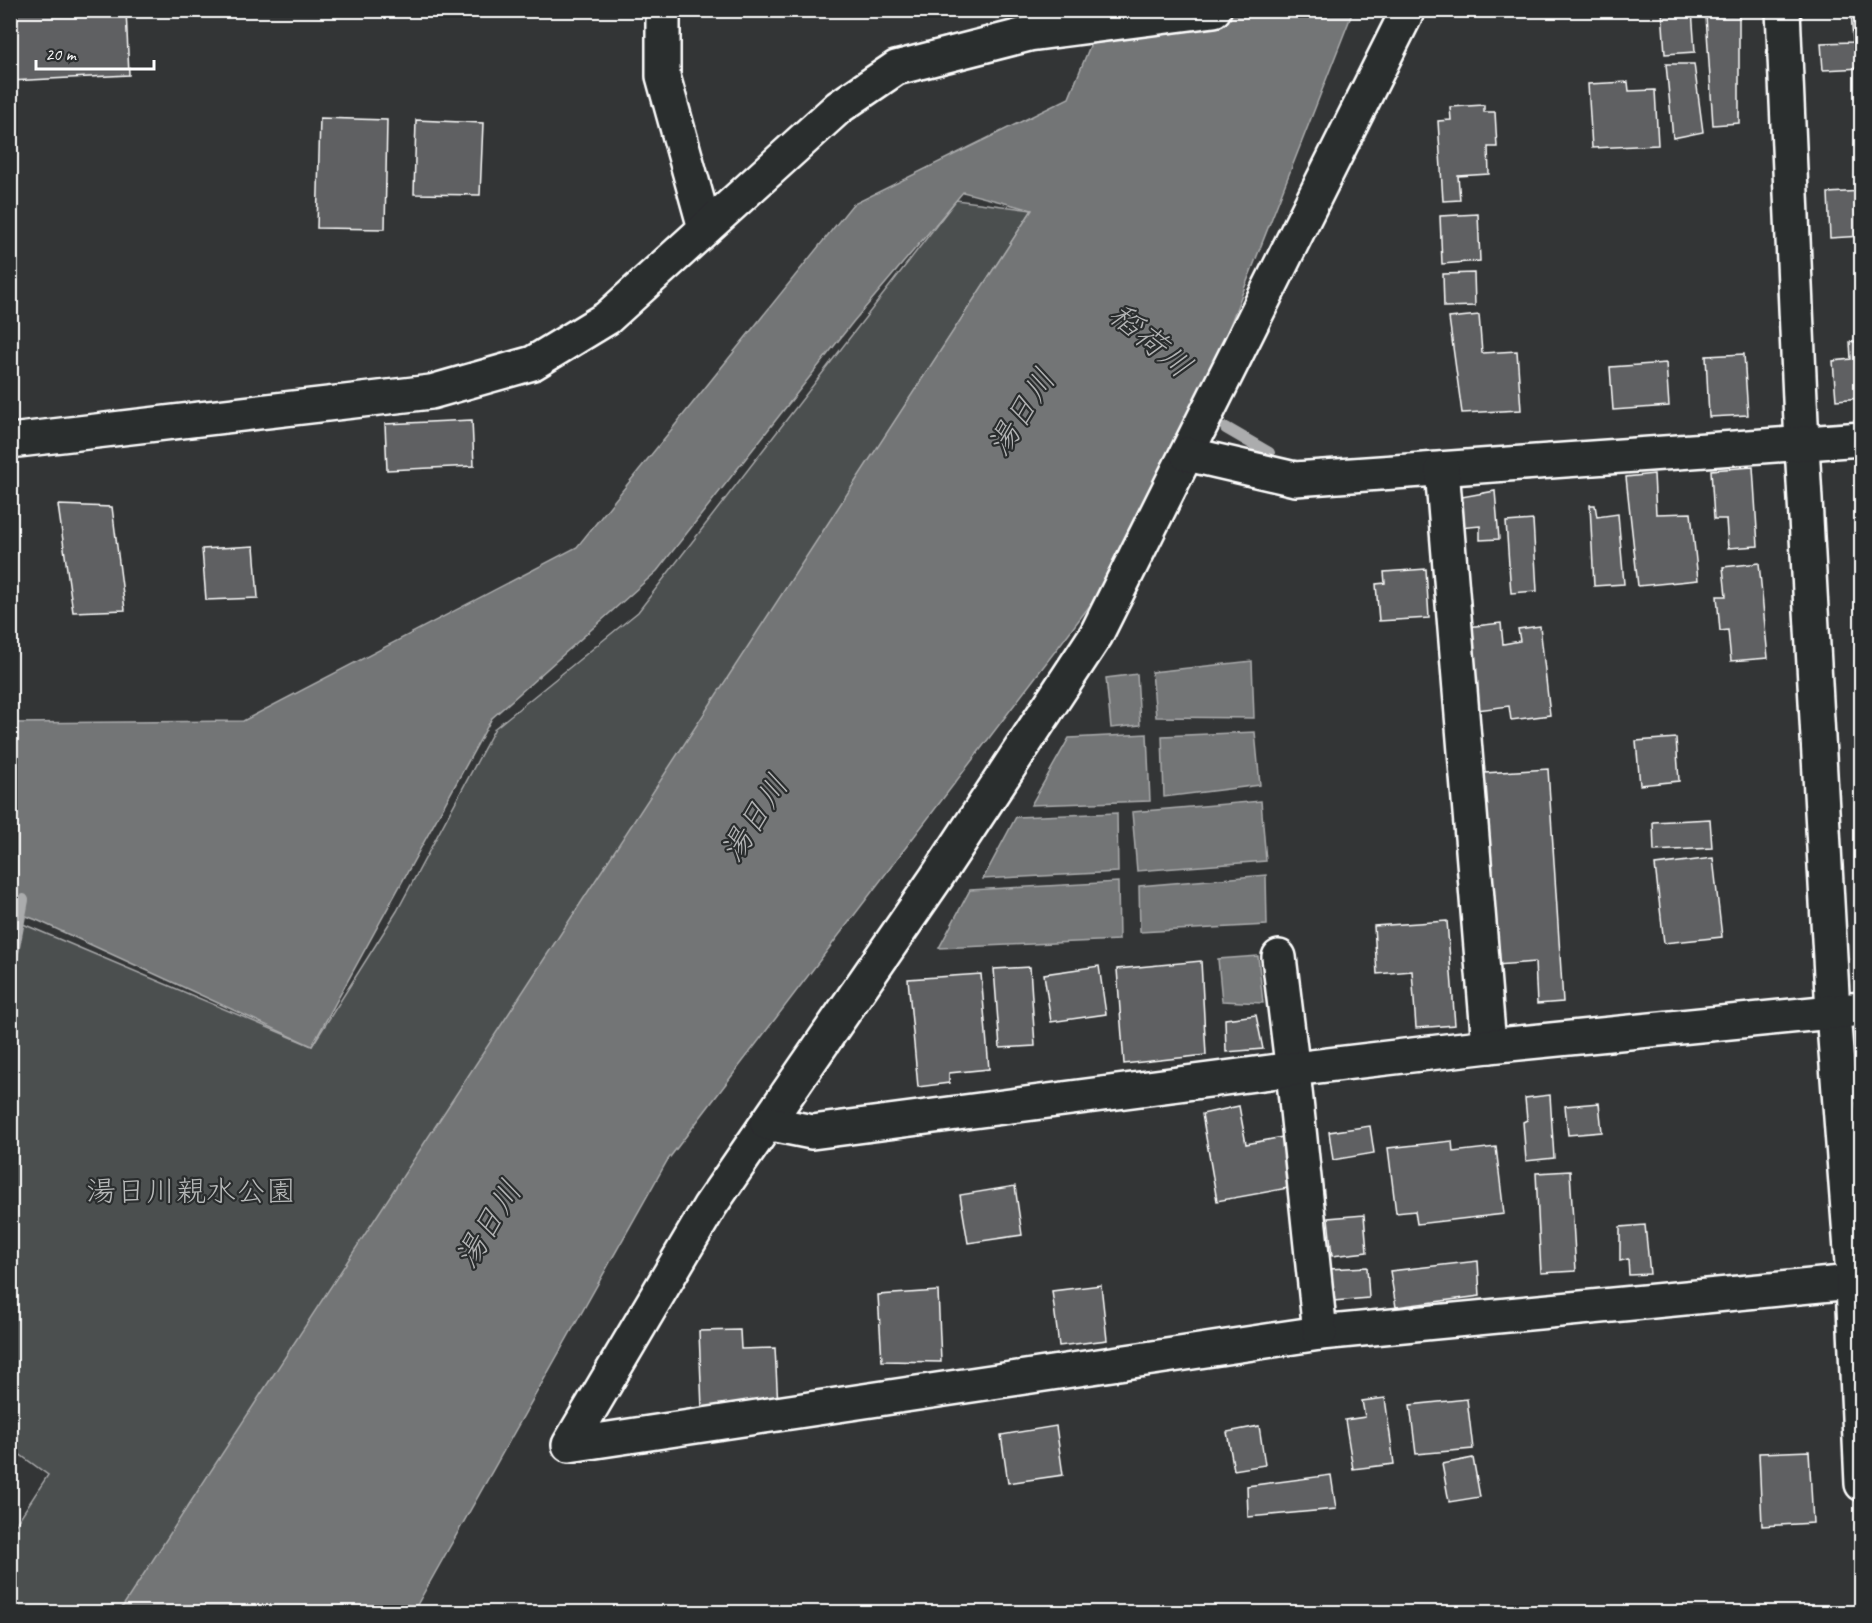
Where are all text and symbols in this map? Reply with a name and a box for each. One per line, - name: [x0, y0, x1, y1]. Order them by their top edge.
- scale bar: [36, 33, 154, 71]
- text: 20 m: [45, 43, 78, 65]
- water label: 稻荷川: [1101, 294, 1201, 387]
- water label: 湯日川: [978, 361, 1065, 464]
- water label: 湯日川: [711, 767, 798, 870]
- park label: 湯日川親水公園: [86, 1172, 296, 1210]
- water label: 湯日川: [446, 1173, 531, 1276]

